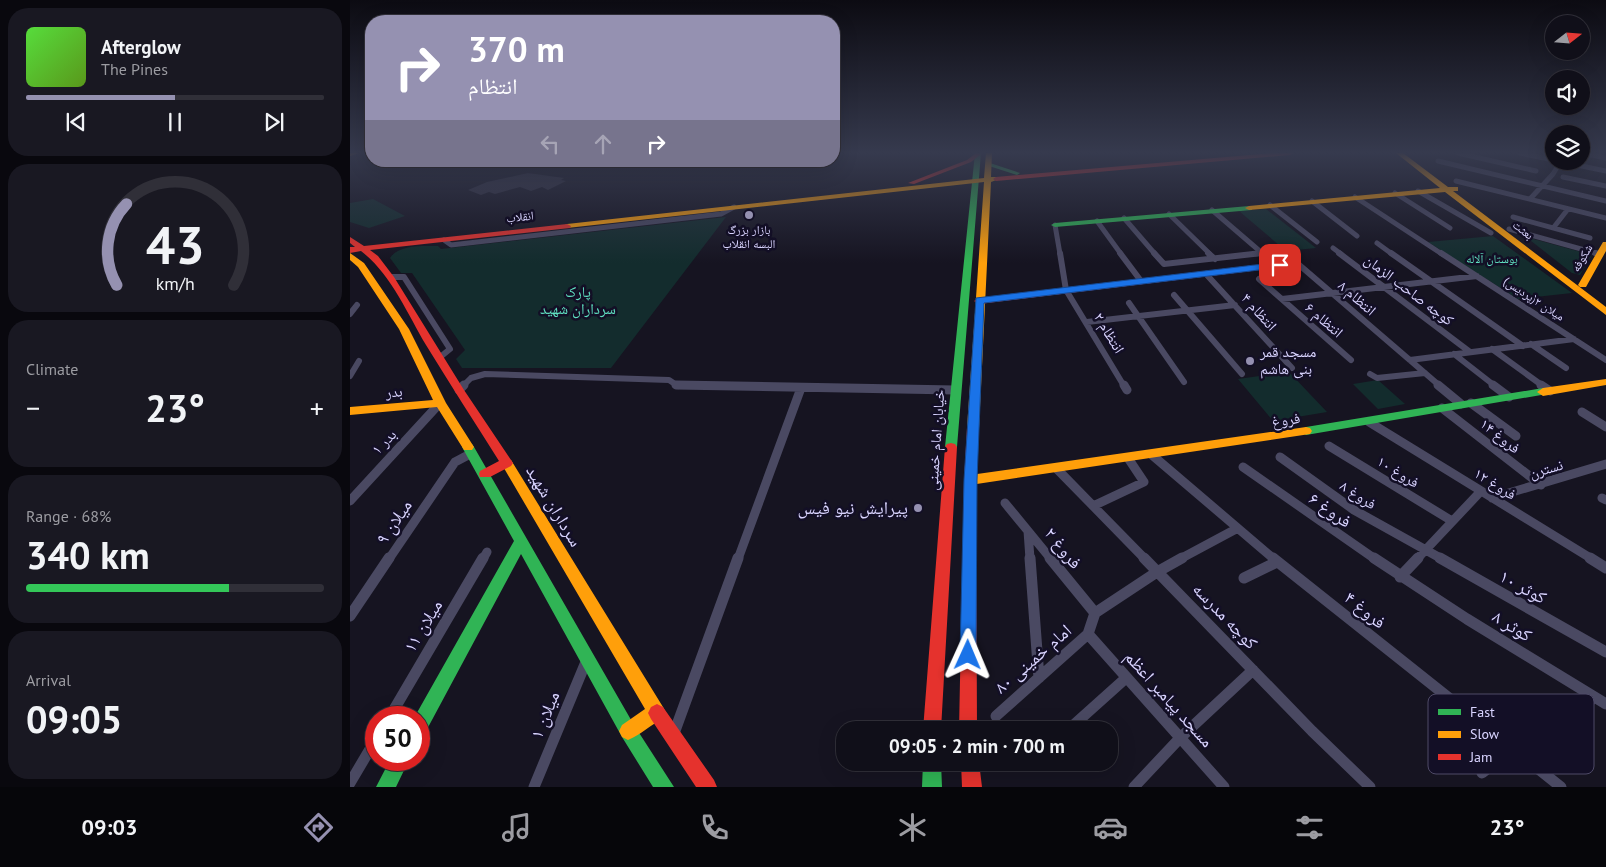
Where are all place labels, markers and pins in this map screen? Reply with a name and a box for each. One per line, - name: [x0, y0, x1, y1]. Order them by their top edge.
- marker: بازار بزرگ البسه انقلاب: [743, 209, 755, 221]
- place label: بازار بزرگ البسه انقلاب: [723, 222, 776, 251]
- pin: [1259, 244, 1301, 286]
- place label: مسجد قمر بنی هاشم: [1259, 342, 1317, 379]
- marker: مسجد قمر بنی هاشم: [1244, 355, 1256, 367]
- place label: پیرایش نیو فیس: [797, 496, 908, 519]
- marker: پیرایش نیو فیس: [912, 502, 924, 514]

